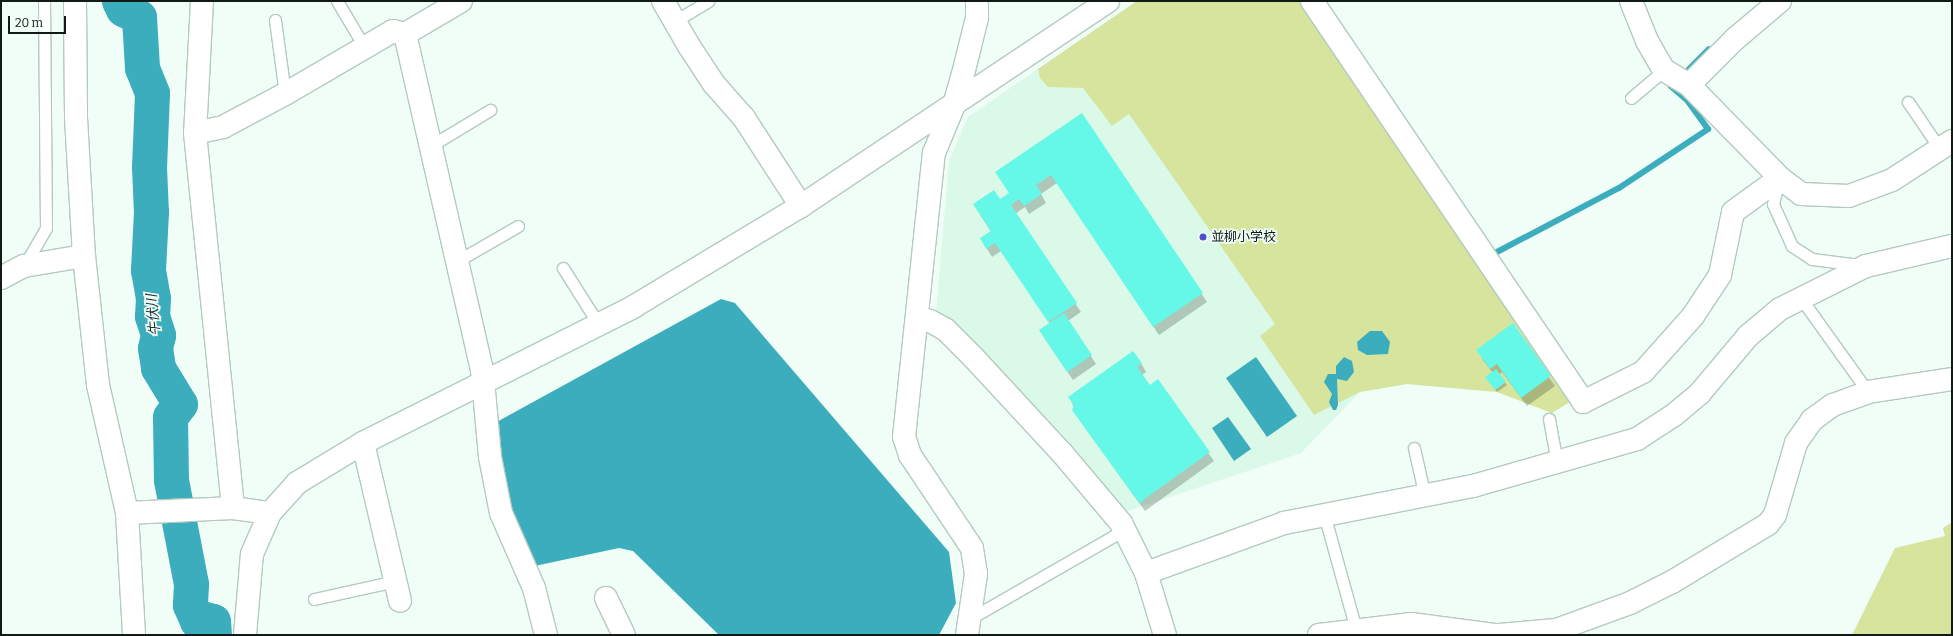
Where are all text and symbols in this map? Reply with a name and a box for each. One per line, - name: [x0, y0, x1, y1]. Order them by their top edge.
- scale bar: [10, 8, 68, 34]
- text: 20 m: [15, 16, 43, 30]
- place label: 並柳小学校: [1211, 229, 1276, 245]
- marker: 並柳小学校: [1198, 232, 1208, 242]
- water label: 牛伏川: [144, 293, 164, 337]

